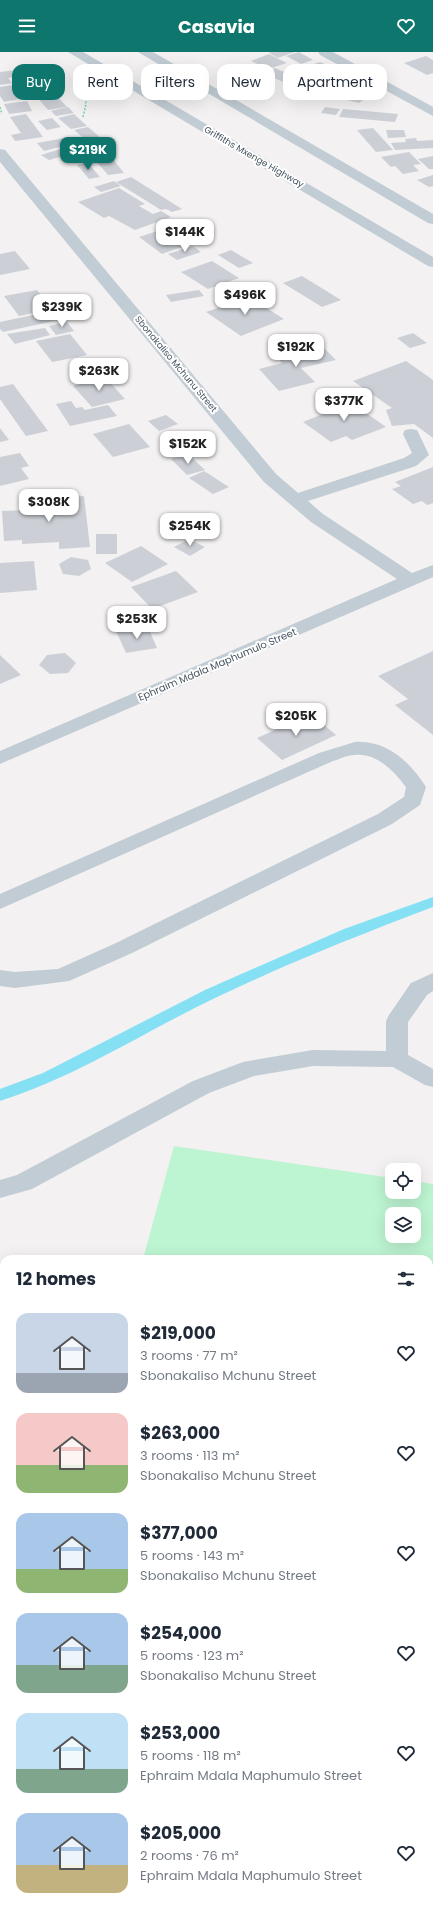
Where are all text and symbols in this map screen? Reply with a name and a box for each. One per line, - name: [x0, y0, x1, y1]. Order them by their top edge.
- text: Casavia: [178, 14, 255, 39]
- icon: menu: [16, 15, 38, 37]
- icon: heart: [395, 15, 417, 37]
- chip: Buy: [12, 64, 65, 100]
- chip: Rent: [73, 64, 133, 100]
- chip: Filters: [141, 64, 209, 100]
- chip: New: [217, 64, 275, 100]
- chip: Apartment: [283, 64, 387, 100]
- street label: Griffiths Mxenge Highway: [202, 124, 306, 190]
- pin: $219K: [60, 137, 116, 171]
- text: $219K: [69, 140, 107, 159]
- pin: $144K: [157, 219, 213, 253]
- text: $144K: [165, 222, 205, 241]
- pin: $496K: [217, 282, 273, 316]
- text: $496K: [224, 285, 266, 304]
- pin: $239K: [34, 294, 90, 328]
- text: $239K: [42, 297, 82, 316]
- street label: Sbonakaliso Mchunu Street: [132, 313, 220, 415]
- pin: $192K: [268, 334, 324, 368]
- text: $192K: [277, 337, 315, 356]
- pin: $263K: [71, 358, 127, 392]
- text: $263K: [78, 361, 120, 380]
- pin: $377K: [316, 388, 372, 422]
- text: $377K: [324, 391, 364, 410]
- pin: $152K: [160, 431, 216, 465]
- text: $152K: [169, 434, 207, 453]
- pin: $308K: [21, 489, 77, 523]
- text: $308K: [28, 492, 70, 511]
- pin: $254K: [162, 513, 218, 547]
- text: $254K: [169, 516, 211, 535]
- pin: $253K: [109, 606, 165, 640]
- text: $253K: [116, 609, 158, 628]
- street label: Ephraim Mdala Maphumulo Street: [136, 624, 299, 705]
- pin: $205K: [268, 703, 324, 737]
- text: $205K: [275, 706, 317, 725]
- map controls: [385, 1163, 421, 1243]
- button: locate: [385, 1163, 421, 1199]
- button: layers: [385, 1207, 421, 1243]
- text: 12 homes: [16, 1267, 96, 1291]
- icon: filters: [395, 1268, 417, 1290]
- text: $219,000: [140, 1321, 216, 1345]
- icon: home: [48, 1329, 96, 1377]
- icon: heart: [395, 1342, 417, 1364]
- text: 3 rooms · 77 m²: [140, 1346, 238, 1365]
- text: Sbonakaliso Mchunu Street: [140, 1366, 316, 1385]
- text: $263,000: [140, 1421, 220, 1445]
- icon: home: [48, 1429, 96, 1477]
- icon: heart: [395, 1442, 417, 1464]
- text: 3 rooms · 113 m²: [140, 1446, 240, 1465]
- text: Sbonakaliso Mchunu Street: [140, 1466, 316, 1485]
- text: $377,000: [140, 1521, 218, 1545]
- icon: home: [48, 1529, 96, 1577]
- icon: heart: [395, 1542, 417, 1564]
- text: 5 rooms · 143 m²: [140, 1546, 244, 1565]
- text: Sbonakaliso Mchunu Street: [140, 1566, 316, 1585]
- text: $254,000: [140, 1621, 222, 1645]
- icon: home: [48, 1629, 96, 1677]
- icon: heart: [395, 1642, 417, 1664]
- text: 5 rooms · 123 m²: [140, 1646, 243, 1665]
- text: Sbonakaliso Mchunu Street: [140, 1666, 316, 1685]
- text: $253,000: [140, 1721, 220, 1745]
- icon: home: [48, 1729, 96, 1777]
- icon: heart: [395, 1742, 417, 1764]
- text: 5 rooms · 118 m²: [140, 1746, 241, 1765]
- text: Ephraim Mdala Maphumulo Street: [140, 1766, 362, 1785]
- text: $205,000: [140, 1821, 221, 1845]
- icon: home: [48, 1829, 96, 1877]
- icon: heart: [395, 1842, 417, 1864]
- text: 2 rooms · 76 m²: [140, 1846, 239, 1865]
- text: Ephraim Mdala Maphumulo Street: [140, 1866, 362, 1885]

